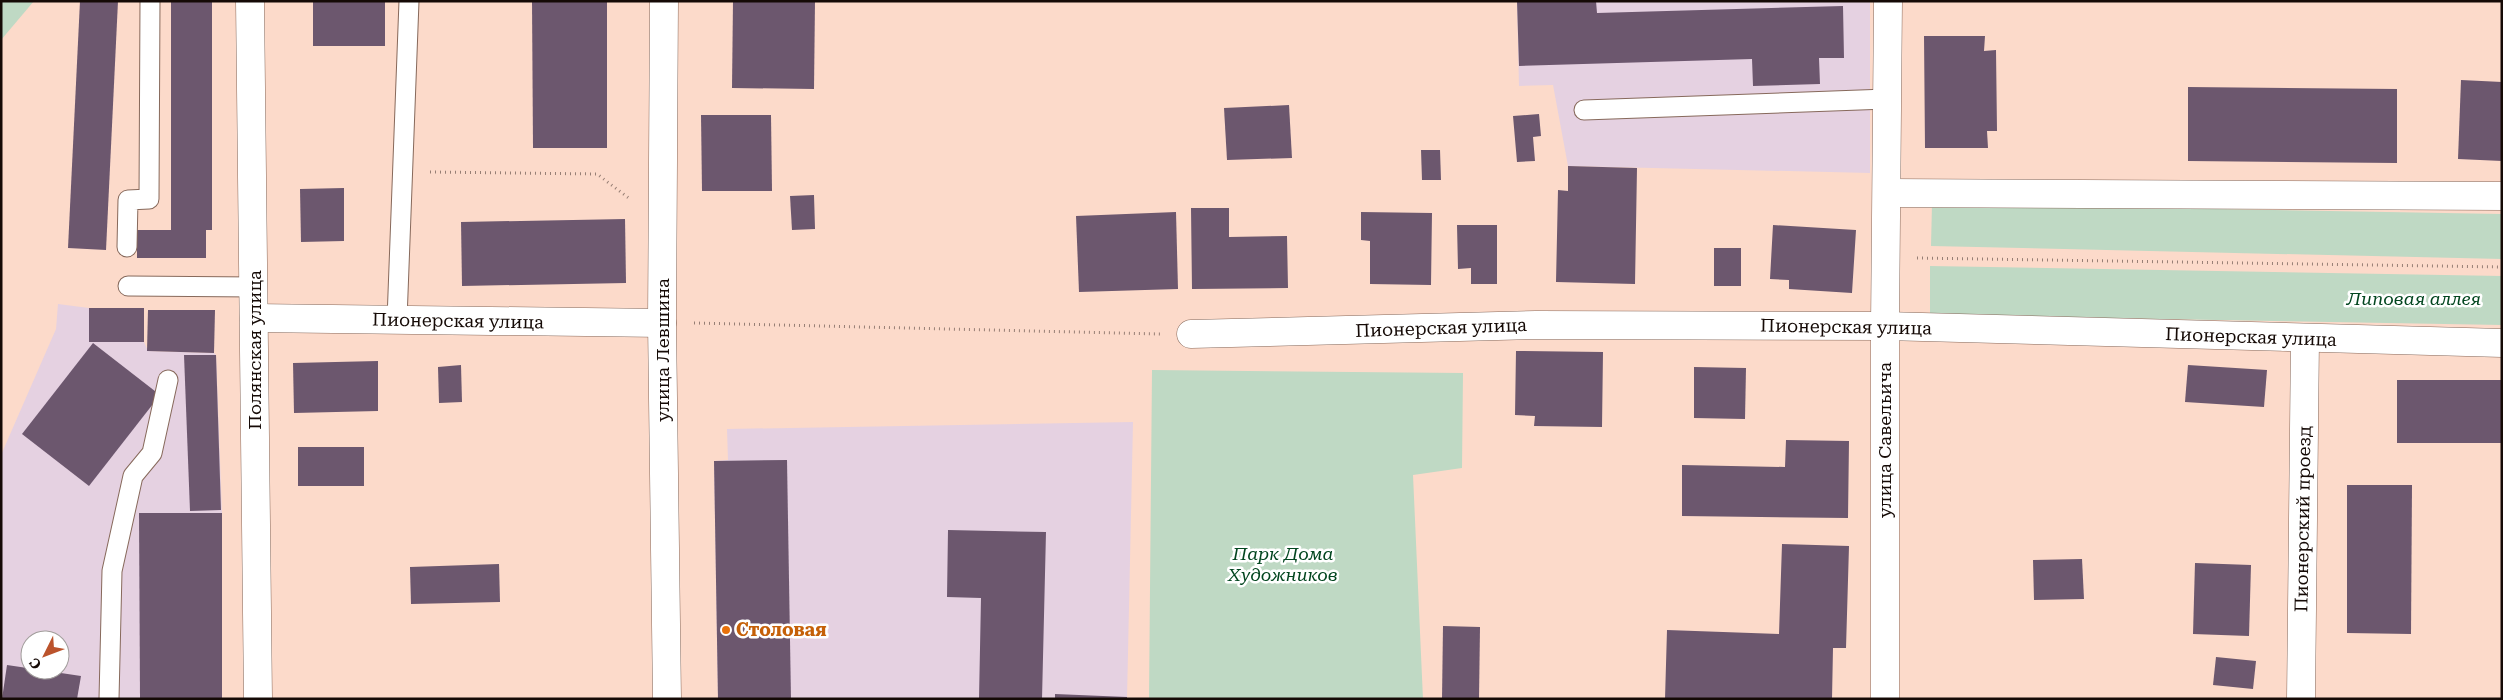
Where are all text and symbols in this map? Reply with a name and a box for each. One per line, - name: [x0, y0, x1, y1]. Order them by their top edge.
- street label: Полянская улица: [244, 270, 265, 430]
- street label: улица Левшина: [652, 278, 673, 422]
- park label: Липовая аллея: [2346, 288, 2481, 309]
- street label: Пионерская улица: [372, 309, 544, 333]
- street label: Пионерская улица: [1355, 314, 1527, 341]
- street label: Пионерская улица: [1760, 315, 1932, 339]
- street label: Пионерская улица: [2165, 323, 2337, 350]
- street label: улица Савельича: [1874, 362, 1895, 518]
- street label: Пионерский проезд: [2290, 426, 2315, 612]
- park label: Парк Дома Художников: [1227, 543, 1338, 585]
- place label: Столовая: [736, 619, 827, 640]
- marker: Столовая: [720, 624, 732, 636]
- north arrow: [20, 630, 70, 680]
- text: С: [26, 655, 45, 673]

